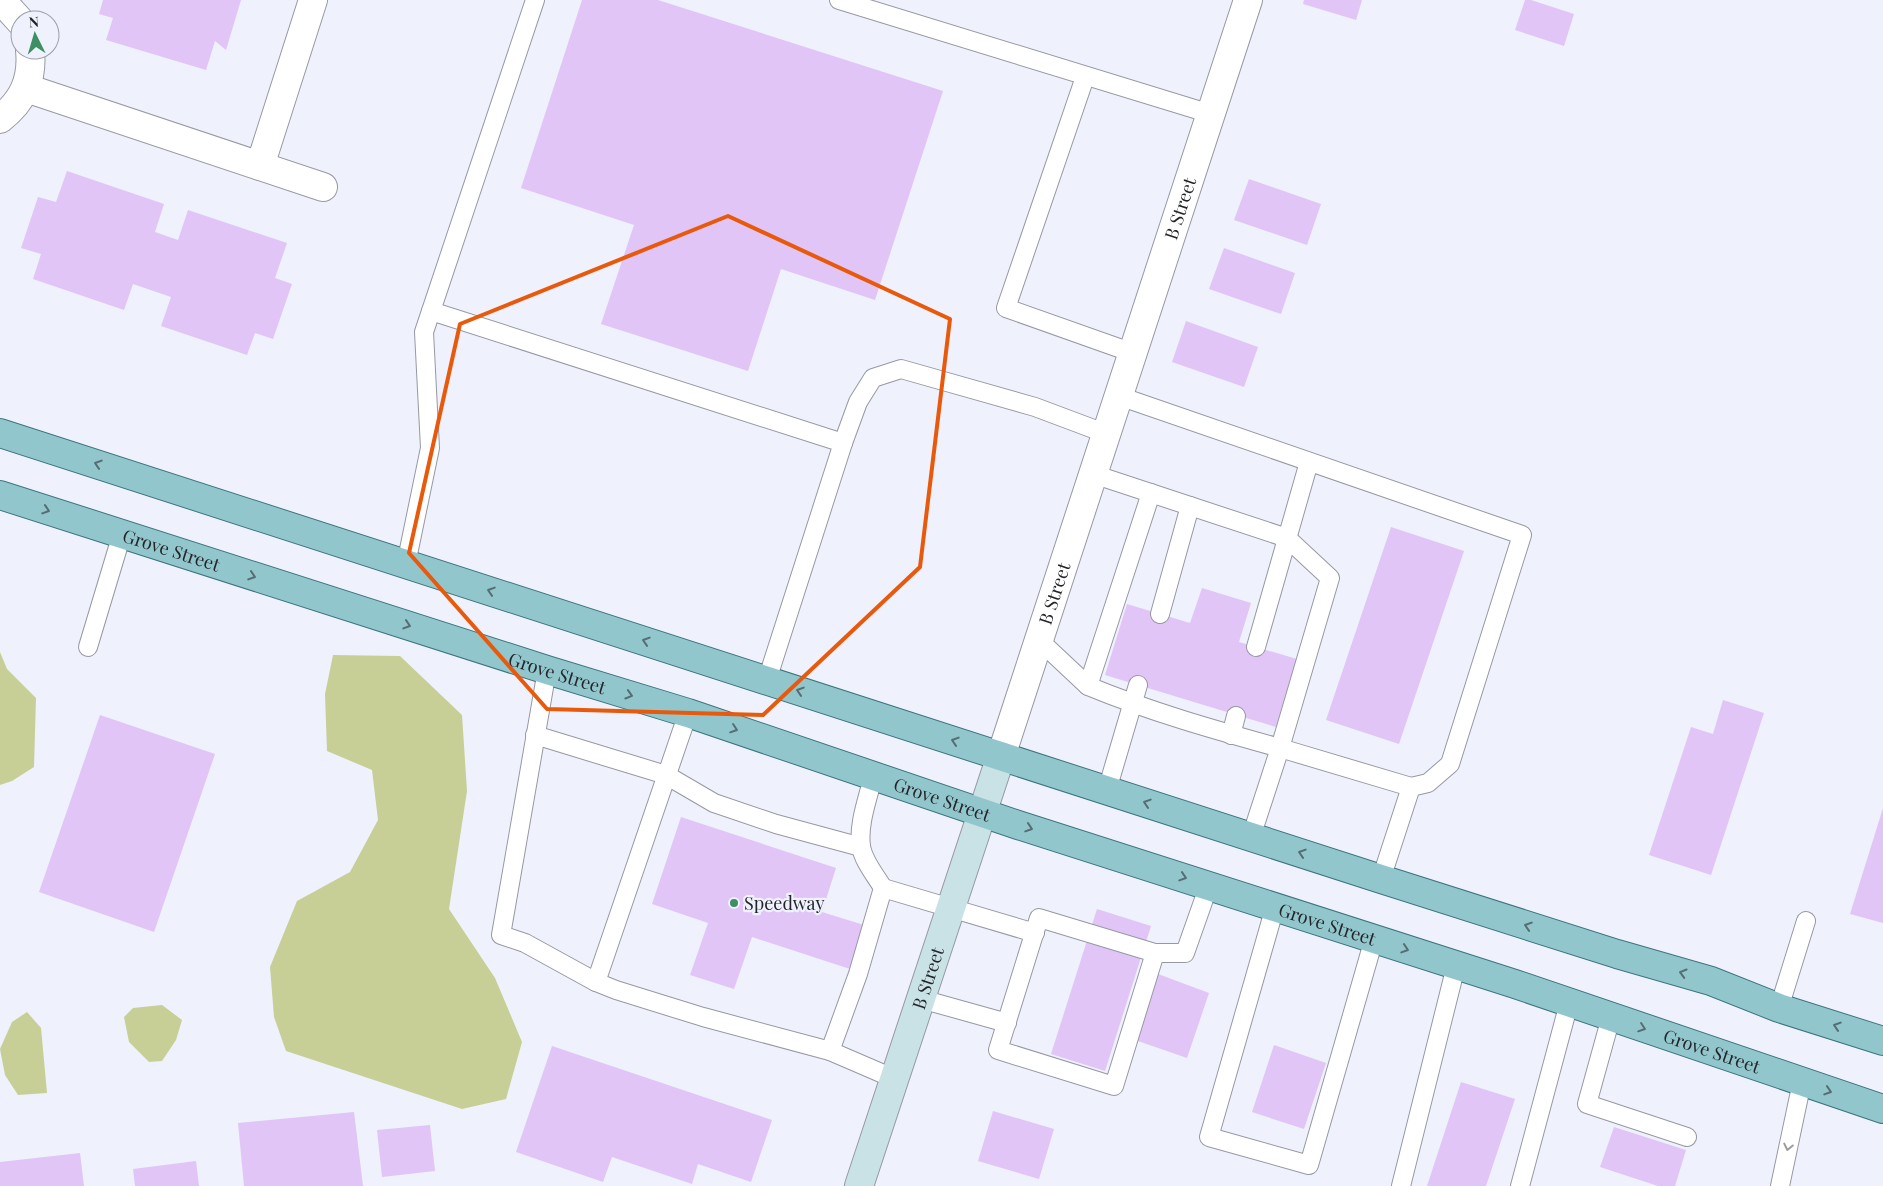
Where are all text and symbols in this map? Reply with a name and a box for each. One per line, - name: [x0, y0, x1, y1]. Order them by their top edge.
- north arrow: [10, 10, 60, 60]
- text: N: [28, 12, 40, 31]
- street label: B Street: [1159, 174, 1201, 243]
- one-way arrow: [95, 460, 103, 470]
- one-way arrow: [42, 504, 50, 514]
- street label: Grove Street: [120, 523, 224, 577]
- street label: B Street: [1033, 559, 1076, 628]
- one-way arrow: [247, 570, 256, 580]
- one-way arrow: [487, 587, 496, 597]
- one-way arrow: [402, 620, 410, 630]
- one-way arrow: [642, 637, 650, 647]
- street label: Grove Street: [506, 646, 609, 699]
- one-way arrow: [797, 687, 805, 697]
- one-way arrow: [624, 690, 632, 700]
- one-way arrow: [729, 723, 737, 733]
- one-way arrow: [951, 737, 960, 747]
- street label: Grove Street: [891, 772, 994, 827]
- one-way arrow: [1144, 799, 1152, 809]
- one-way arrow: [1024, 822, 1032, 832]
- one-way arrow: [1298, 849, 1307, 859]
- one-way arrow: [1179, 872, 1187, 882]
- place label: Speedway: [744, 891, 825, 915]
- marker: Speedway: [728, 897, 740, 909]
- street label: Grove Street: [1276, 897, 1380, 951]
- one-way arrow: [1524, 922, 1532, 932]
- street label: B Street: [906, 943, 949, 1012]
- one-way arrow: [1400, 943, 1408, 953]
- one-way arrow: [1680, 969, 1688, 979]
- one-way arrow: [1637, 1022, 1646, 1032]
- one-way arrow: [1833, 1022, 1841, 1032]
- street label: Grove Street: [1660, 1023, 1764, 1079]
- one-way arrow: [1823, 1085, 1831, 1095]
- one-way arrow: [1783, 1142, 1794, 1151]

